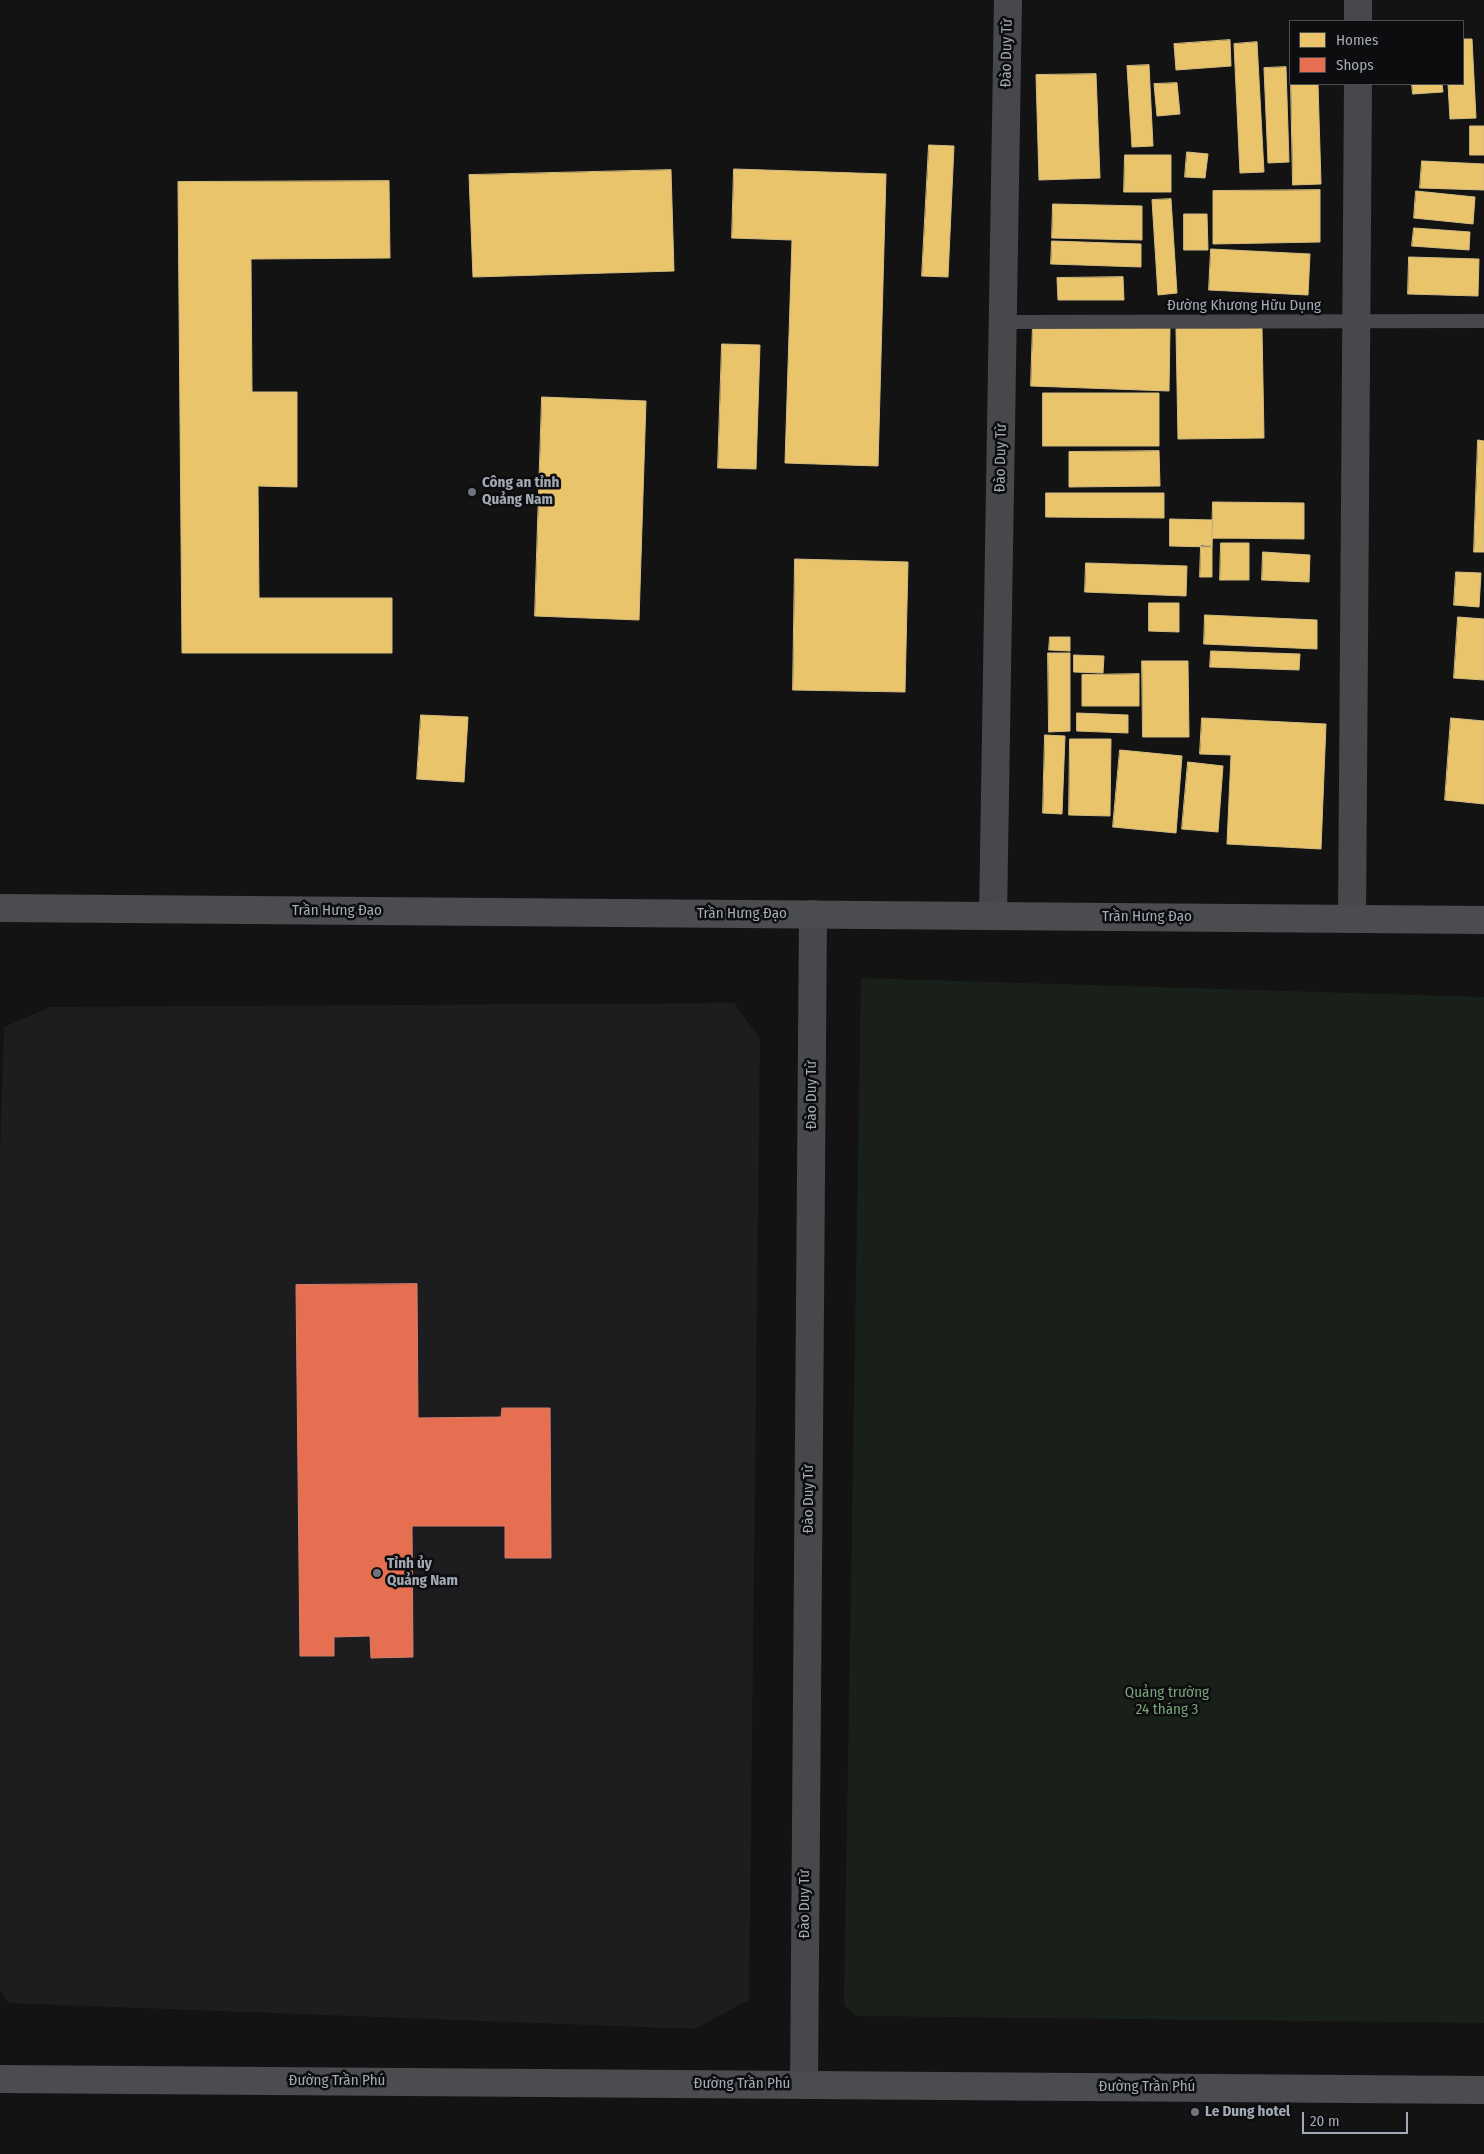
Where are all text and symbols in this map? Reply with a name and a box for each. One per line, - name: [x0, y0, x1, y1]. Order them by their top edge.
- street label: Đào Duy Từ: [997, 18, 1017, 88]
- legend: [1289, 20, 1464, 85]
- text: Homes: [1336, 31, 1378, 49]
- text: Shops: [1336, 56, 1374, 74]
- street label: Đường Khương Hữu Dụng: [1167, 297, 1321, 315]
- street label: Đào Duy Từ: [991, 423, 1011, 493]
- place label: Công an tỉnh Quảng Nam: [482, 474, 559, 509]
- marker: Công an tỉnh Quảng Nam: [466, 486, 478, 498]
- street label: Trần Hưng Đạo: [292, 902, 382, 920]
- street label: Trần Hưng Đạo: [697, 905, 787, 923]
- street label: Trần Hưng Đạo: [1102, 908, 1192, 926]
- street label: Đào Duy Từ: [803, 1061, 821, 1129]
- street label: Đào Duy Từ: [800, 1465, 818, 1533]
- place label: Tỉnh ủy Quảng Nam: [387, 1555, 458, 1590]
- marker: Tỉnh ủy Quảng Nam: [371, 1567, 383, 1579]
- park label: Quảng trường 24 tháng 3: [1125, 1684, 1209, 1719]
- street label: Đào Duy Từ: [796, 1870, 814, 1938]
- street label: Đường Trần Phú: [289, 2072, 385, 2090]
- street label: Đường Trần Phú: [694, 2075, 790, 2093]
- street label: Đường Trần Phú: [1099, 2078, 1195, 2096]
- scale bar: [1304, 2102, 1410, 2134]
- place label: Le Dung hotel: [1205, 2103, 1290, 2121]
- marker: Le Dung hotel: [1189, 2106, 1201, 2118]
- text: 20 m: [1310, 2112, 1340, 2130]

